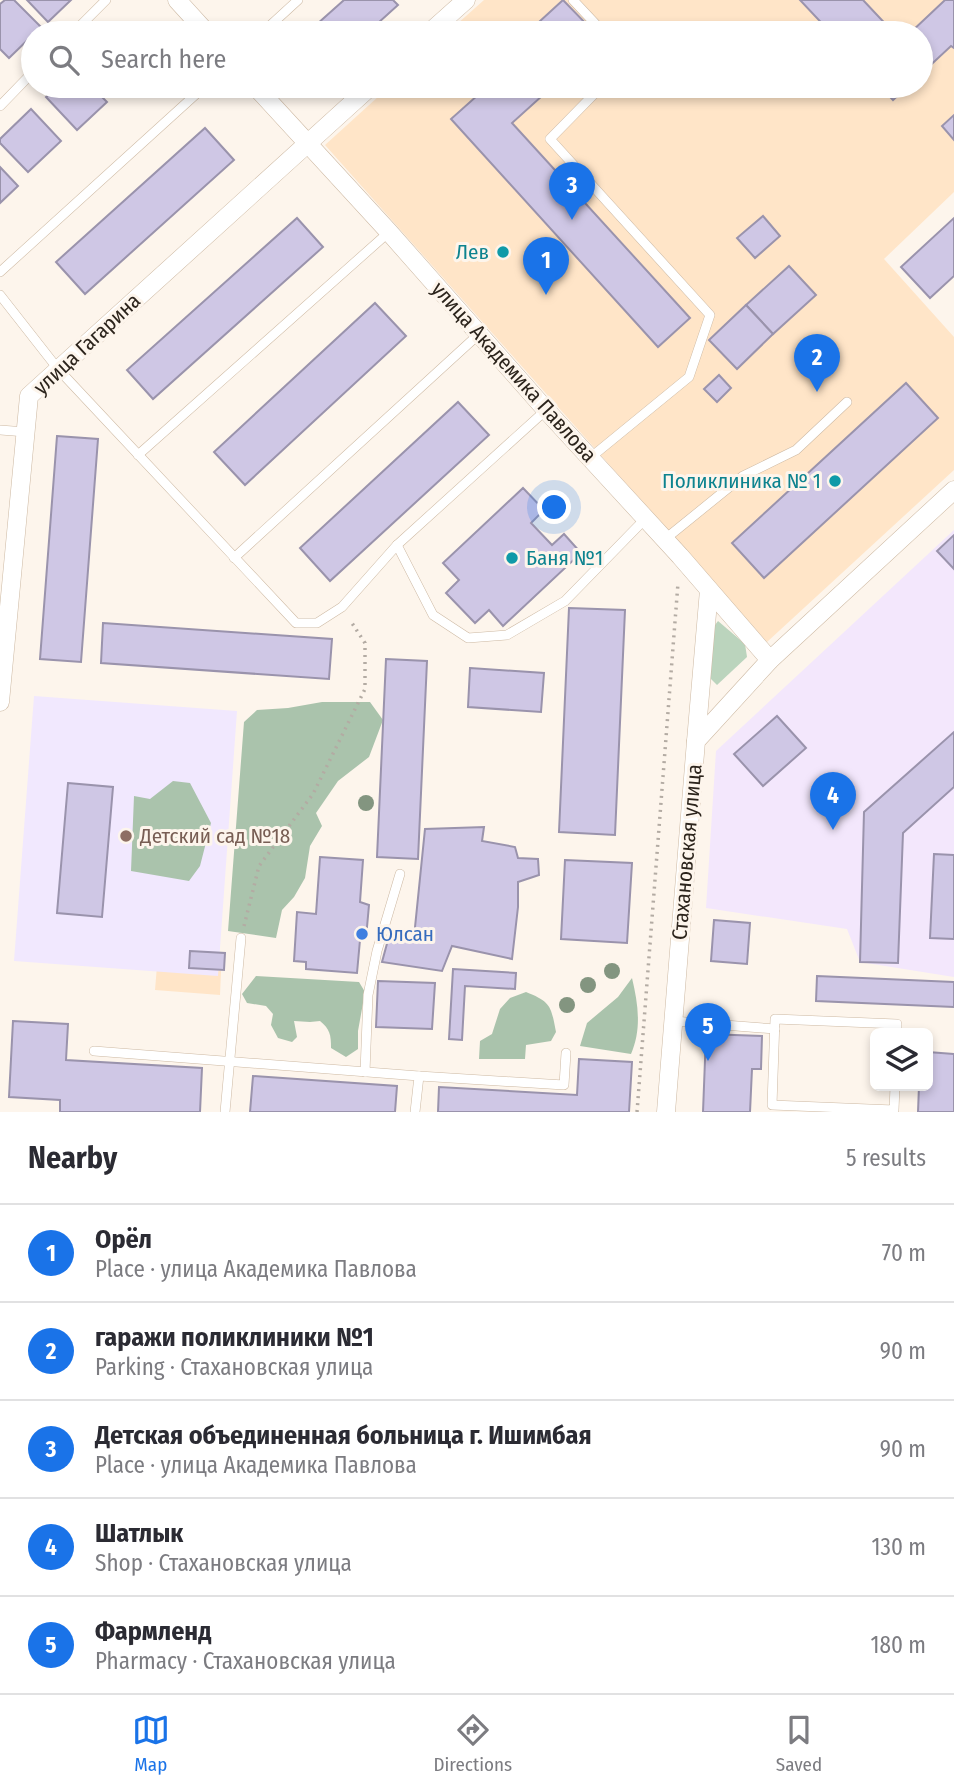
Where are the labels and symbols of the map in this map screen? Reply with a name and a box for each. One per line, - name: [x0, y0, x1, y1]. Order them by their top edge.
- pin: 3: [549, 162, 595, 220]
- pin: 1: [523, 237, 569, 295]
- place label: Лев: [456, 239, 489, 265]
- marker: Лев: [495, 244, 511, 260]
- street label: улица Академика Павлова: [426, 276, 602, 468]
- street label: улица Гагарина: [28, 288, 146, 400]
- pin: 2: [794, 334, 840, 392]
- place label: Поликлиника № 1: [662, 468, 821, 494]
- marker: Поликлиника № 1: [827, 473, 843, 489]
- your location: [537, 490, 571, 524]
- place label: Баня №1: [526, 545, 603, 571]
- marker: Баня №1: [504, 550, 520, 566]
- street label: Стахановская улица: [666, 763, 708, 941]
- pin: 4: [810, 772, 856, 830]
- place label: Детский сад №18: [139, 823, 290, 849]
- marker: Детский сад №18: [118, 828, 134, 844]
- place label: Юлсан: [376, 921, 434, 947]
- marker: Юлсан: [354, 926, 370, 942]
- pin: 5: [685, 1003, 731, 1061]

